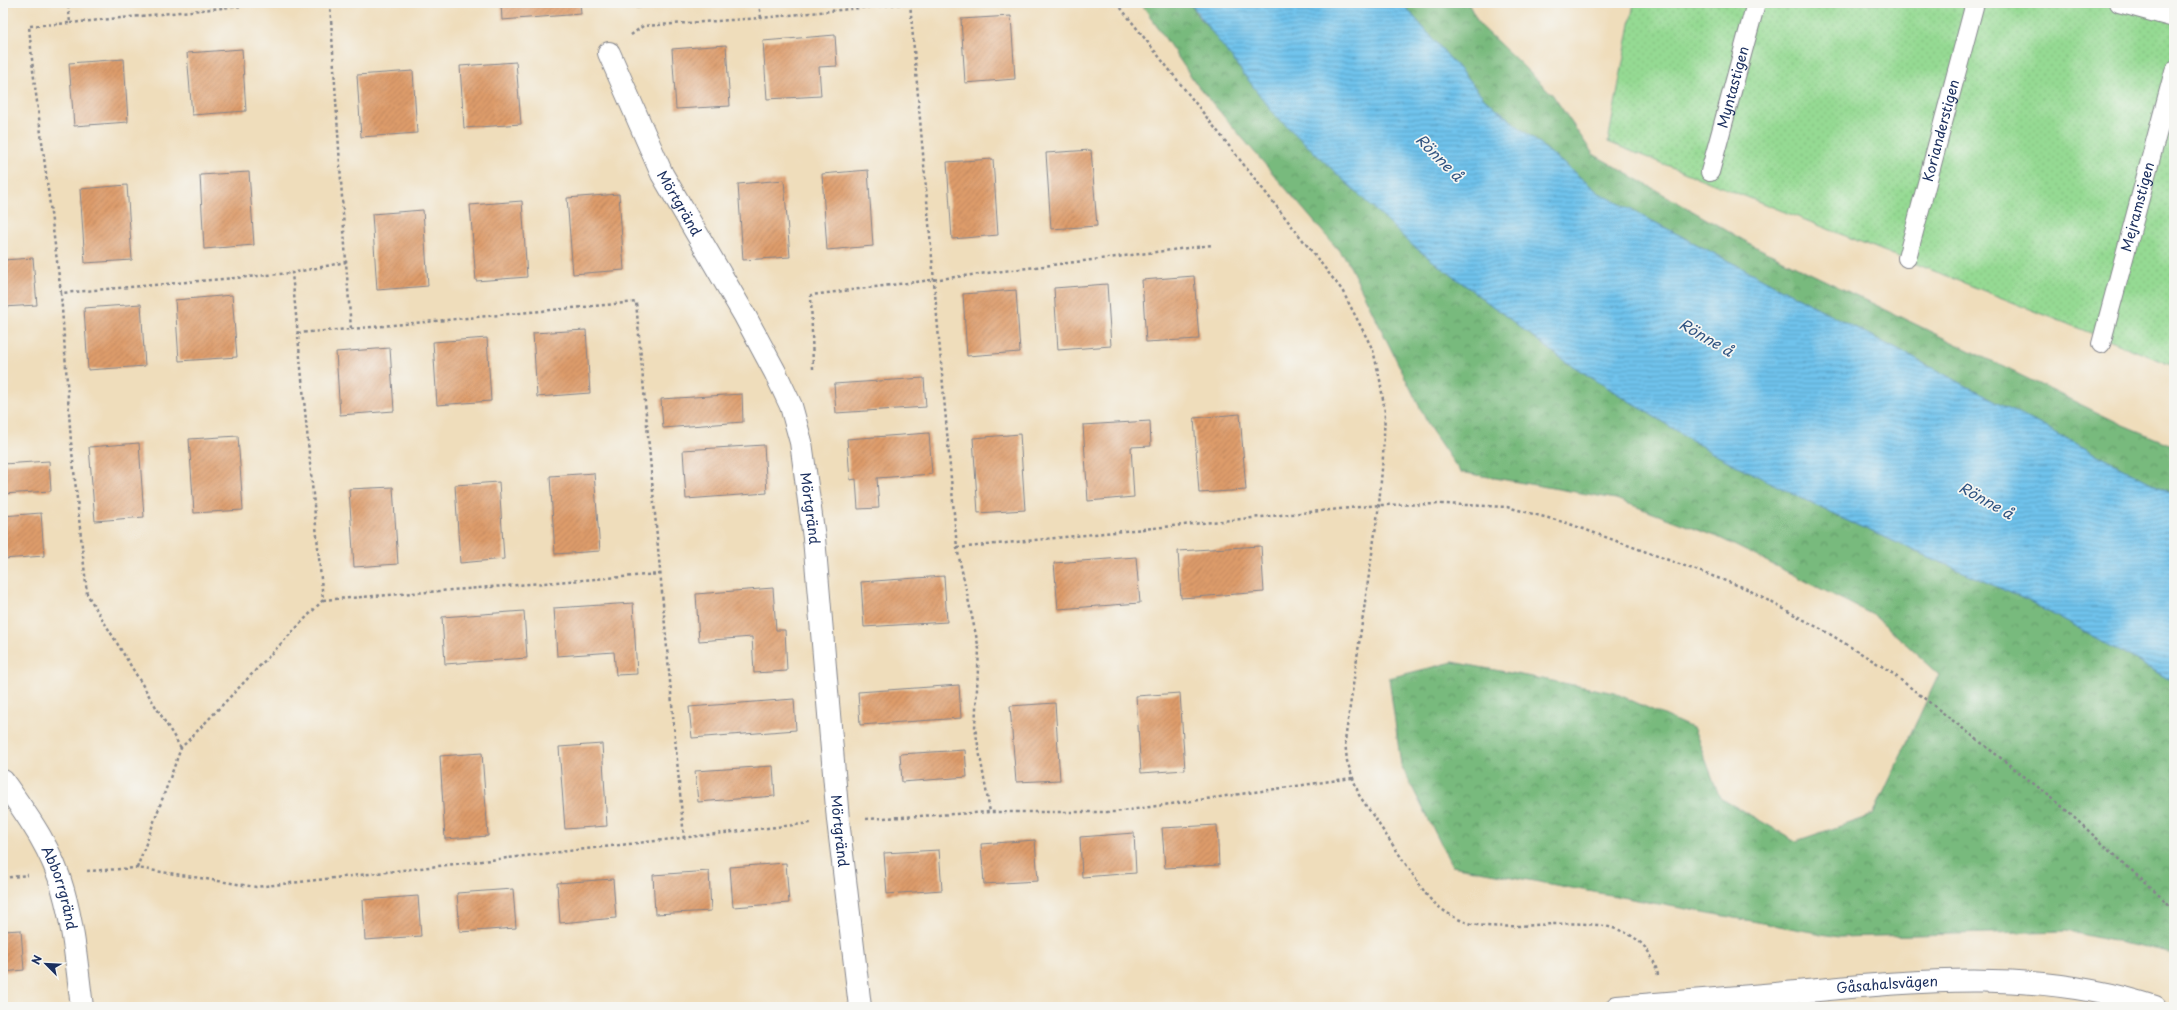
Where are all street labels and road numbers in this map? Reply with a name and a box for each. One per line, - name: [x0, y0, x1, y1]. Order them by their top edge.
- street label: Myntastigen: [1711, 44, 1754, 130]
- street label: Korianderstigen: [1917, 77, 1964, 184]
- street label: Mejramstigen: [2115, 159, 2159, 254]
- street label: Mörtgränd: [652, 166, 707, 240]
- street label: Mörtgränd: [795, 471, 826, 546]
- street label: Mörtgränd: [826, 794, 855, 869]
- street label: Abborrgränd: [37, 842, 83, 932]
- street label: Gåsahalsvägen: [1835, 970, 1938, 998]

